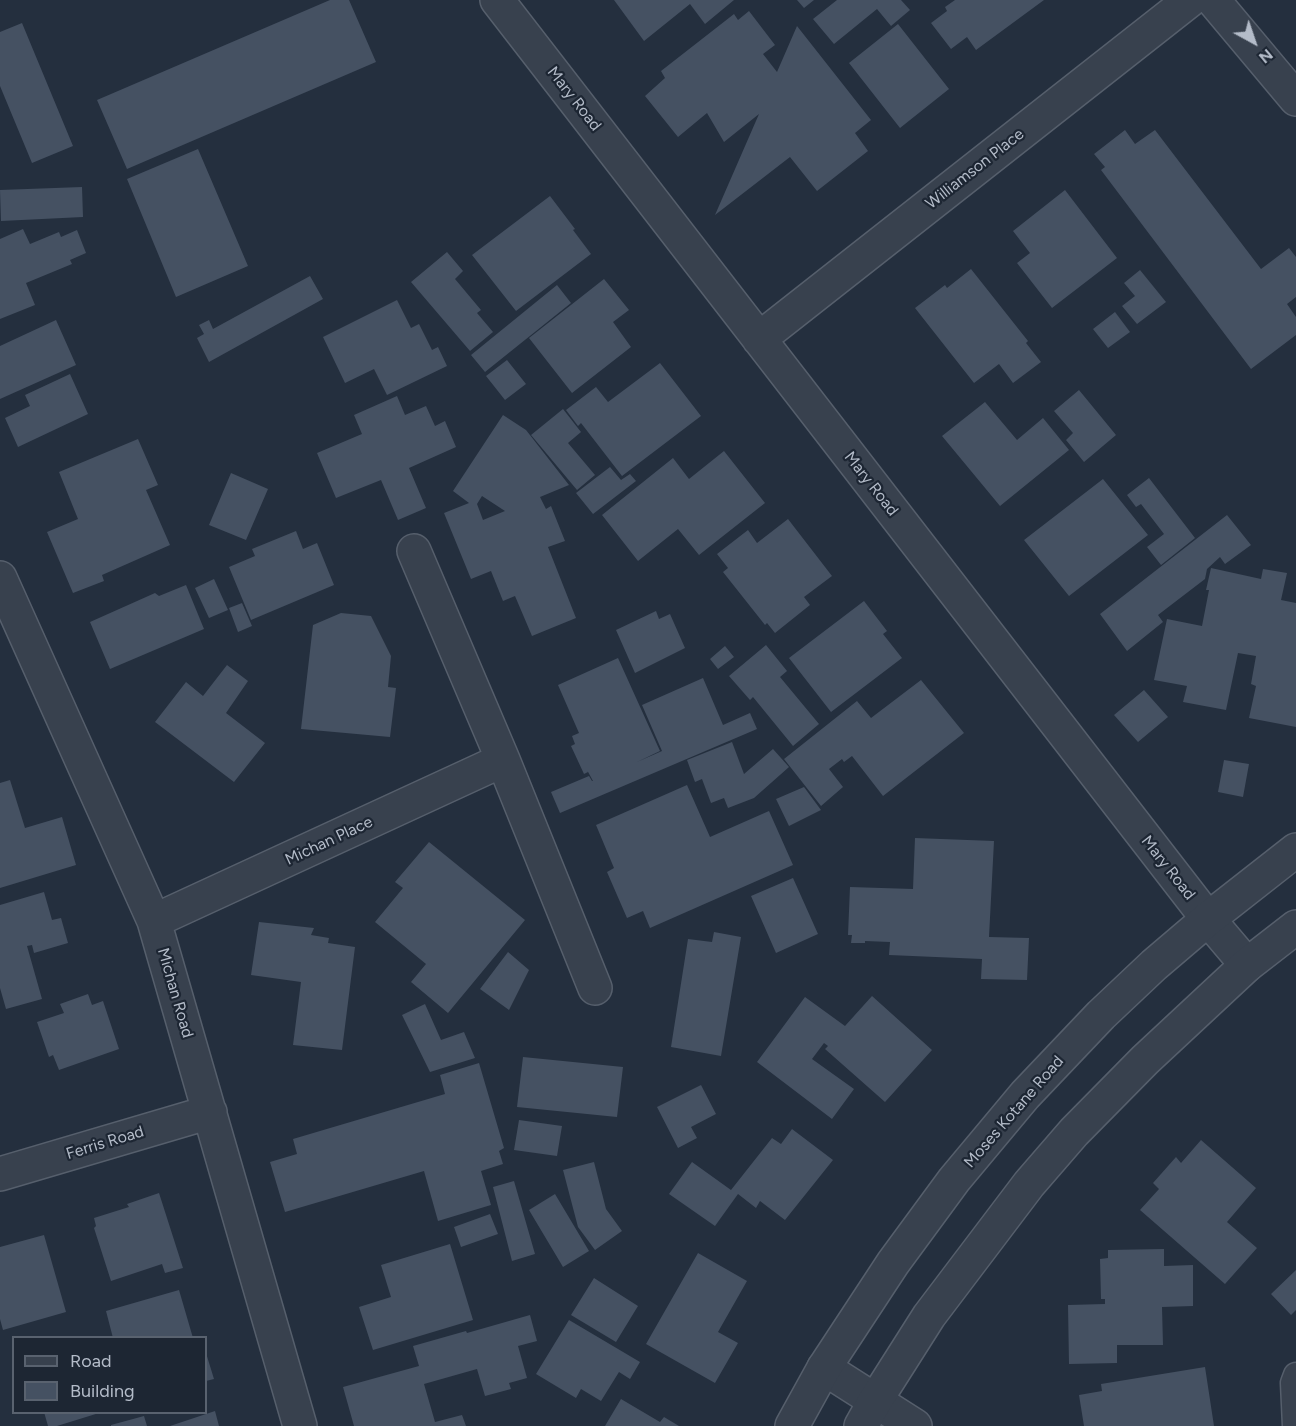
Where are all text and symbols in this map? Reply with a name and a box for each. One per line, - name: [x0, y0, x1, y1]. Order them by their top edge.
- north arrow: [1224, 12, 1284, 72]
- text: N: [1255, 45, 1277, 67]
- street label: Mary Road: [543, 63, 605, 135]
- street label: Williamson Place: [922, 125, 1028, 213]
- street label: Mary Road: [840, 448, 902, 520]
- street label: Michan Place: [282, 812, 376, 870]
- street label: Mary Road: [1137, 832, 1199, 904]
- street label: Michan Road: [153, 946, 197, 1040]
- street label: Moses Kotane Road: [960, 1052, 1068, 1172]
- street label: Ferris Road: [64, 1122, 146, 1164]
- legend: [12, 1336, 207, 1414]
- text: Road: [70, 1350, 111, 1372]
- text: Building: [70, 1380, 135, 1402]

